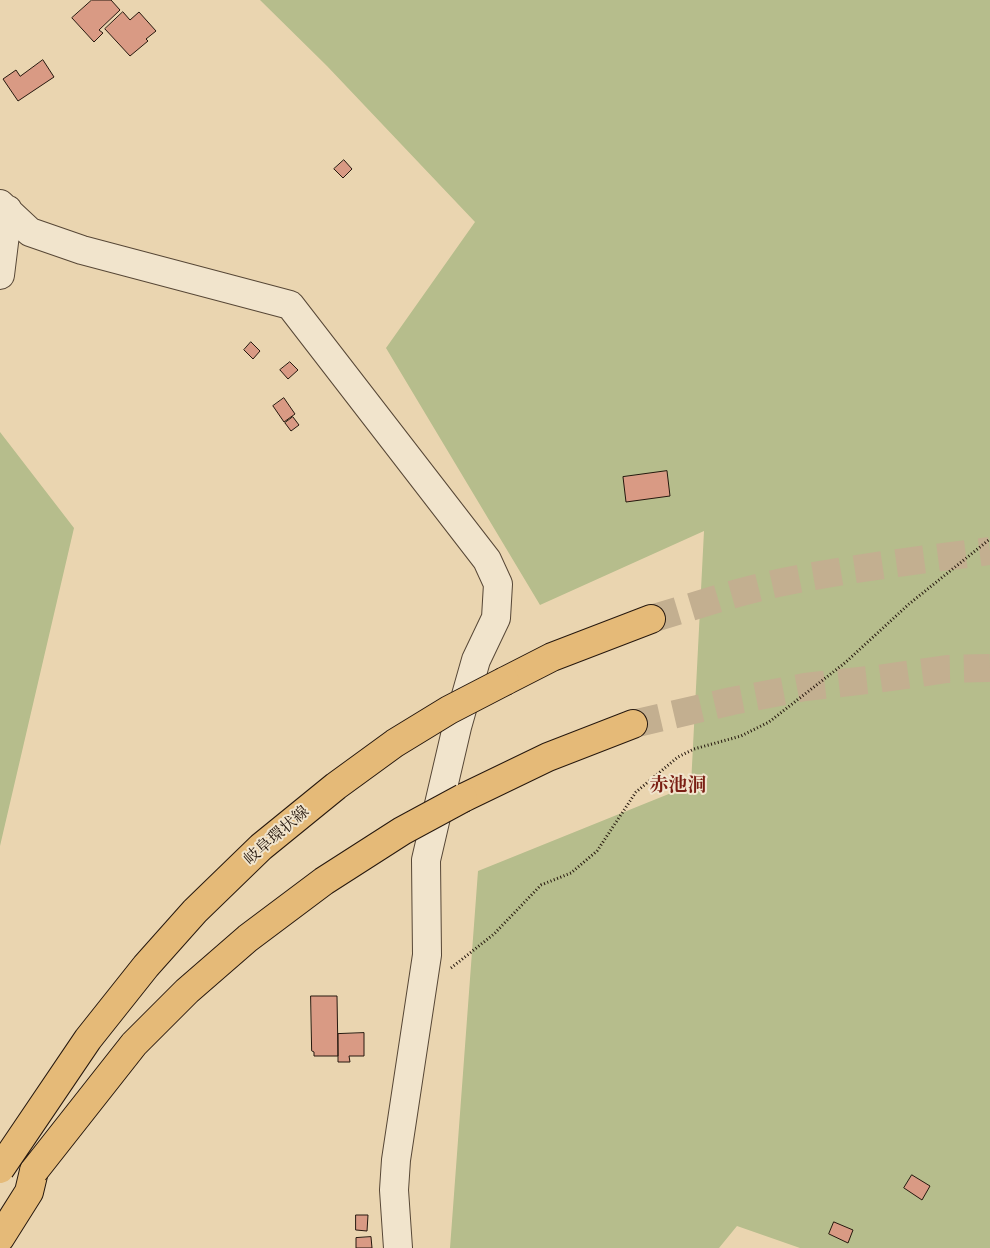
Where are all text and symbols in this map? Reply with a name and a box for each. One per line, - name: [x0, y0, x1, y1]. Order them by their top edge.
- district label: 赤池洞: [650, 775, 706, 797]
- street label: 岐阜環状線: [241, 803, 313, 869]

